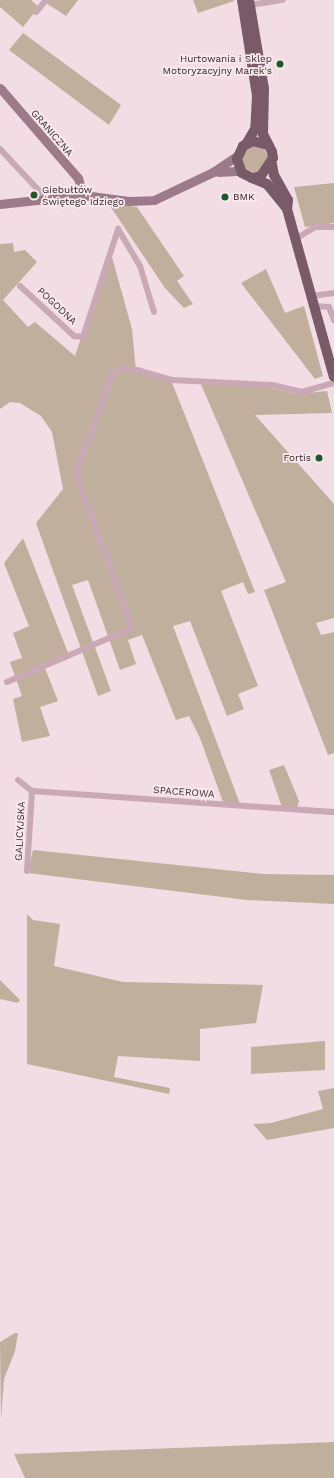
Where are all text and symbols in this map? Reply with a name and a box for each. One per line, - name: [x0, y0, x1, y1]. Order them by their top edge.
- place label: Hurtowania i Sklep Motoryzacyjny Marek's: [162, 52, 272, 76]
- marker: Hurtowania i Sklep Motoryzacyjny Marek's: [275, 59, 285, 69]
- street label: GRANICZNA: [28, 107, 76, 159]
- place label: Giebułtów Świętego Idziego: [42, 183, 124, 206]
- marker: Giebułtów Świętego Idziego: [29, 190, 39, 200]
- place label: BMK: [233, 191, 255, 203]
- marker: BMK: [220, 192, 230, 202]
- street label: POGODNA: [35, 285, 79, 327]
- place label: Fortis: [284, 452, 311, 464]
- marker: Fortis: [314, 453, 324, 463]
- street label: SPACEROWA: [153, 784, 215, 800]
- street label: GALICYJSKA: [12, 801, 28, 861]

